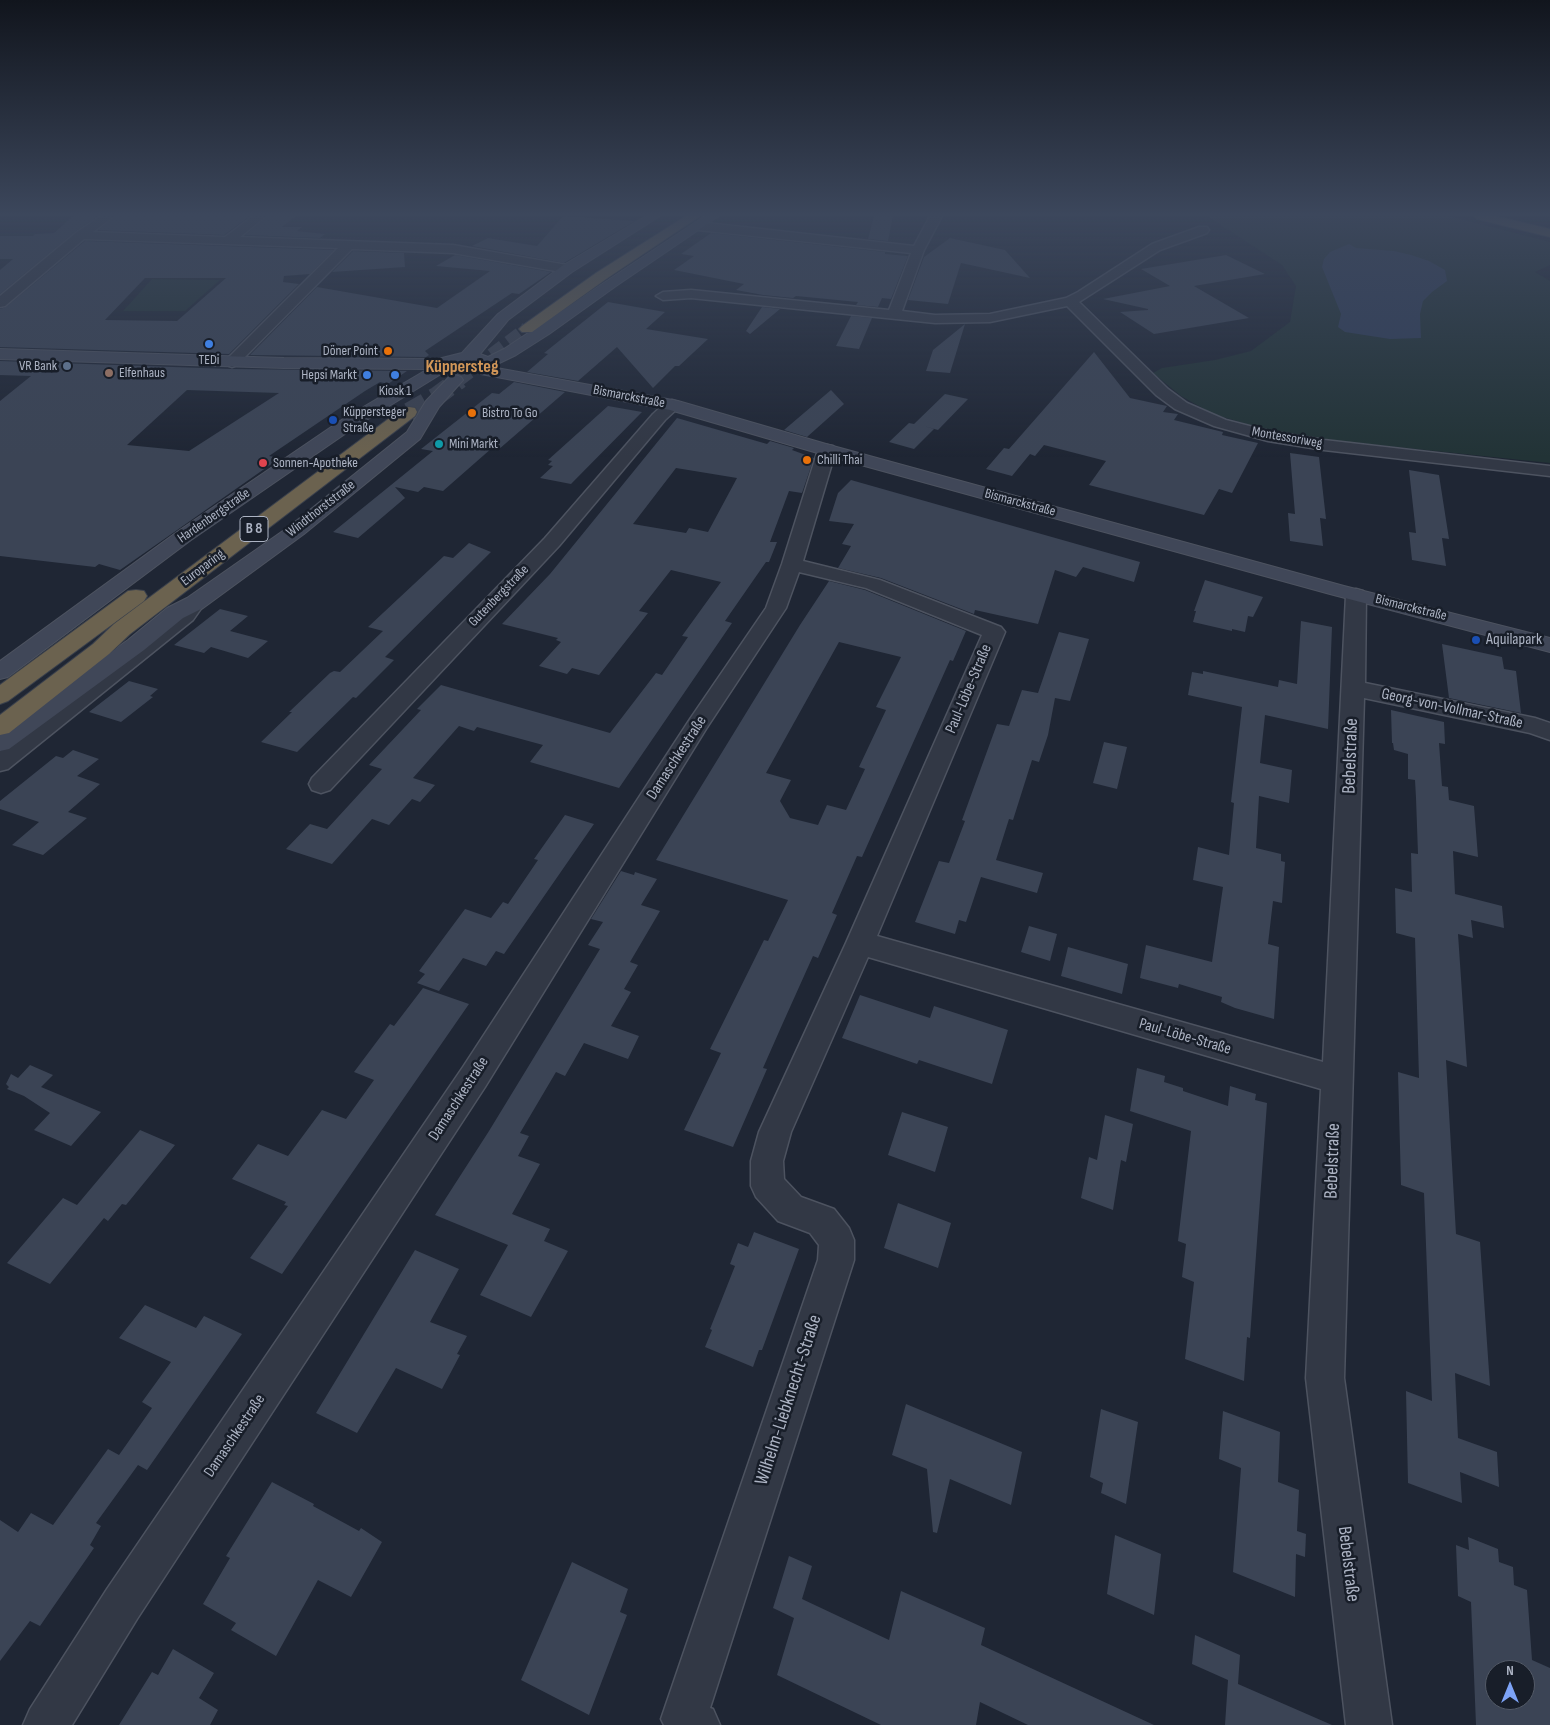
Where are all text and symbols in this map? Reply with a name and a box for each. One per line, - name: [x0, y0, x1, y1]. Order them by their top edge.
- marker: TEDi: [203, 338, 215, 350]
- place label: Döner Point: [323, 343, 378, 359]
- marker: Döner Point: [382, 345, 394, 357]
- place label: TEDi: [199, 352, 219, 368]
- district label: Küppersteg: [425, 356, 499, 378]
- place label: VR Bank: [19, 358, 57, 374]
- marker: VR Bank: [61, 360, 73, 372]
- place label: Elfenhaus: [119, 365, 165, 381]
- marker: Elfenhaus: [103, 367, 115, 379]
- place label: Hepsi Markt: [301, 367, 357, 383]
- marker: Hepsi Markt: [361, 369, 373, 381]
- marker: Kiosk 1: [389, 369, 401, 381]
- street label: Bismarckstraße: [592, 382, 666, 412]
- place label: Kiosk 1: [379, 383, 411, 399]
- place label: Küppersteger Straße: [343, 404, 406, 437]
- place label: Bistro To Go: [482, 405, 538, 421]
- marker: Bistro To Go: [466, 407, 478, 419]
- marker: Küppersteger Straße: [327, 414, 339, 426]
- street label: Montessoriweg: [1250, 424, 1324, 452]
- place label: Mini Markt: [449, 436, 498, 452]
- marker: Mini Markt: [433, 438, 445, 450]
- place label: Chilli Thai: [817, 452, 862, 468]
- marker: Chilli Thai: [801, 454, 813, 466]
- place label: Sonnen-Apotheke: [273, 455, 358, 471]
- marker: Sonnen-Apotheke: [257, 457, 269, 469]
- street label: Windthorststraße: [283, 477, 359, 541]
- street label: Hardenbergstraße: [175, 485, 253, 547]
- street label: Bismarckstraße: [983, 485, 1057, 521]
- road number: B 8: [240, 516, 268, 542]
- street label: Europaring: [178, 546, 228, 590]
- street label: Gutenbergstraße: [465, 562, 533, 630]
- street label: Bismarckstraße: [1374, 591, 1448, 625]
- place label: Aquilapark: [1486, 630, 1542, 650]
- marker: Aquilapark: [1470, 634, 1482, 646]
- street label: Paul-Löbe-Straße: [942, 642, 996, 736]
- street label: Georg-von-Vollmar-Straße: [1380, 685, 1524, 733]
- street label: Damaschkestraße: [643, 713, 711, 803]
- street label: Bebelstraße: [1338, 718, 1364, 794]
- street label: Paul-Löbe-Straße: [1137, 1015, 1233, 1059]
- street label: Damaschkestraße: [425, 1054, 493, 1144]
- street label: Bebelstraße: [1320, 1123, 1346, 1199]
- street label: Wilhelm-Liebknecht-Straße: [751, 1312, 827, 1488]
- street label: Damaschkestraße: [200, 1391, 270, 1481]
- street label: Bebelstraße: [1332, 1525, 1364, 1603]
- north arrow: [1485, 1660, 1535, 1710]
- text: N: [1506, 1662, 1514, 1679]

